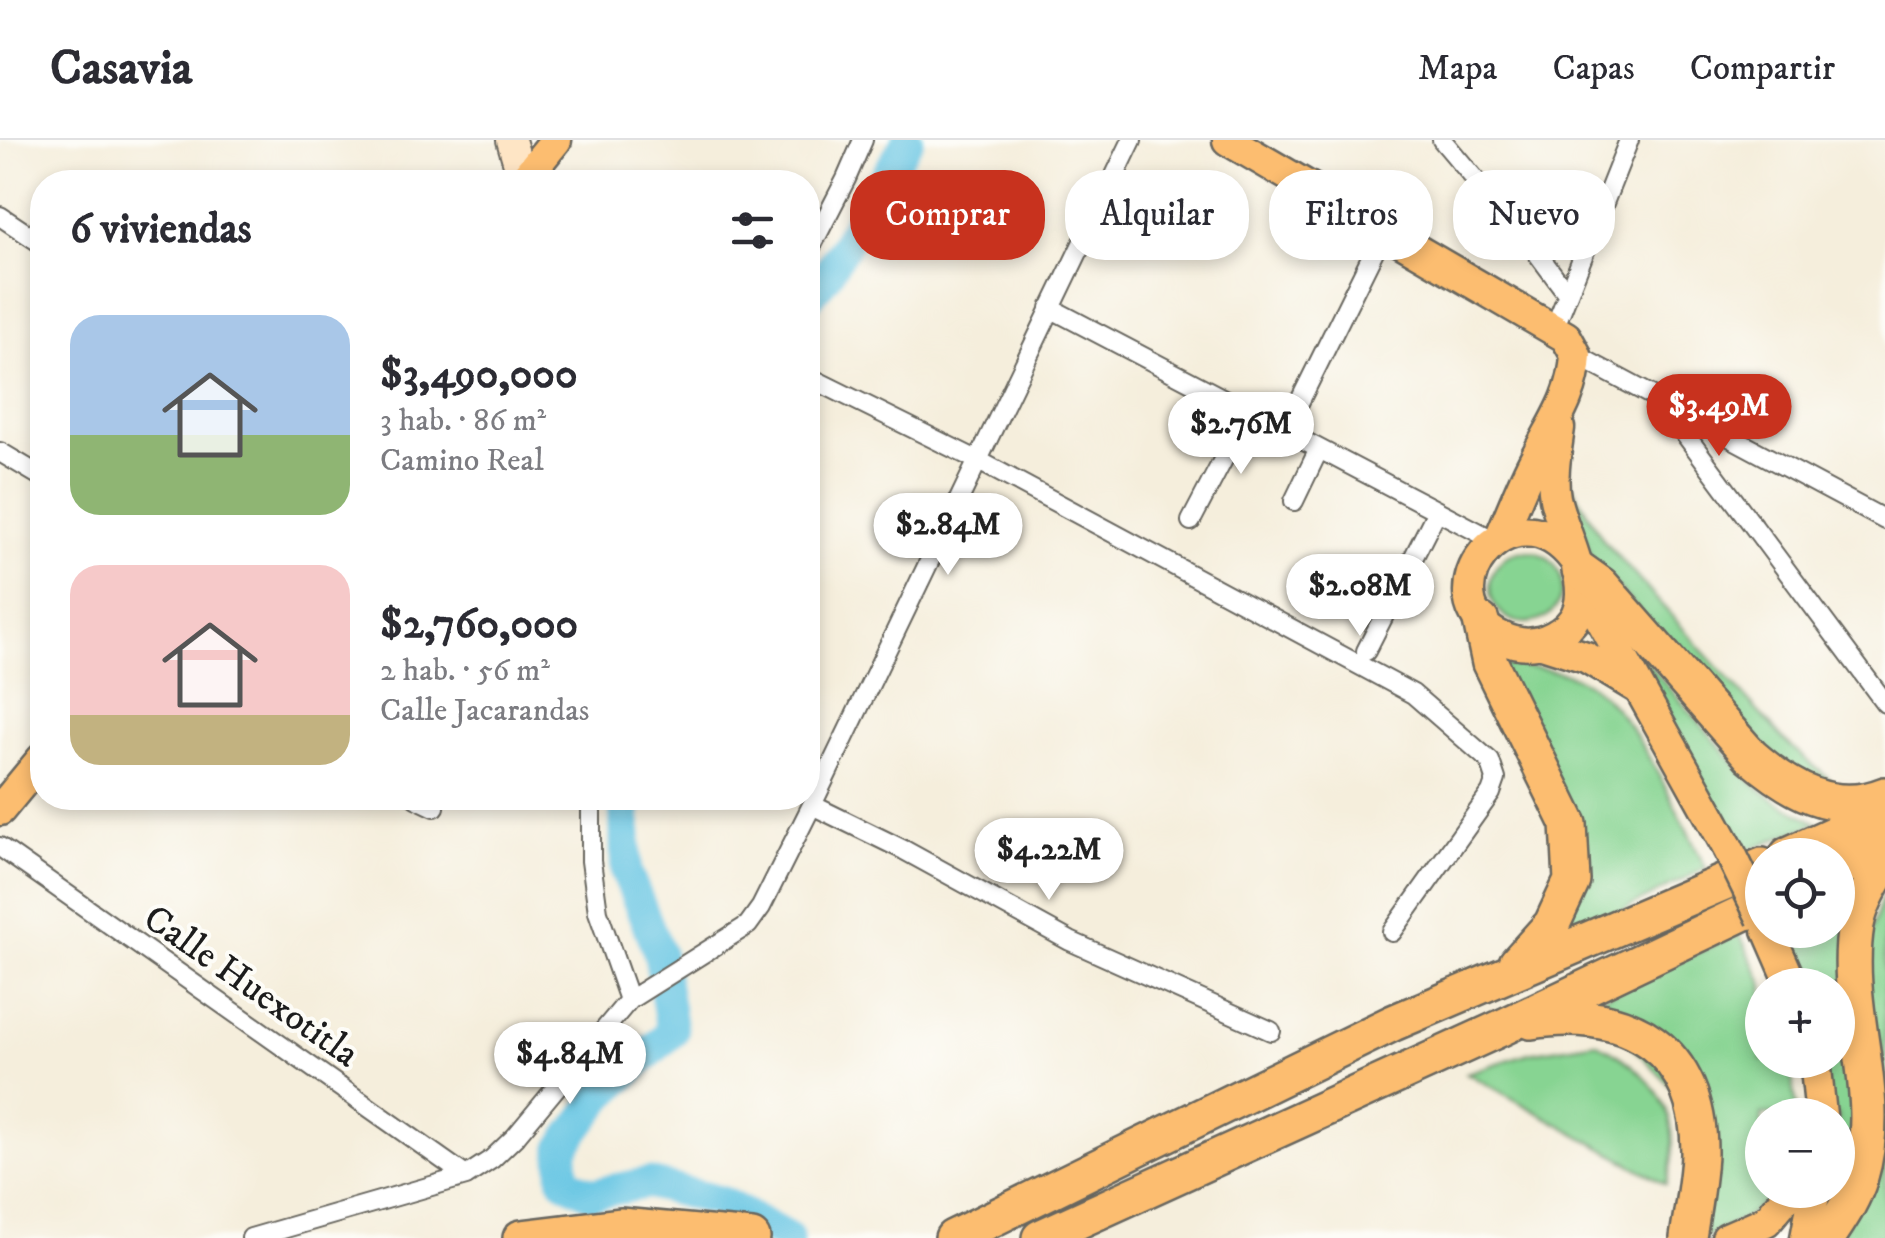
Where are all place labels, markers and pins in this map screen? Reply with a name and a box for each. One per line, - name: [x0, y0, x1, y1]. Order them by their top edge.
- pin: $3.49M: [1638, 374, 1800, 459]
- pin: $2.76M: [1160, 392, 1322, 477]
- pin: $2.84M: [867, 493, 1029, 578]
- pin: $2.08M: [1279, 554, 1441, 639]
- pin: $4.22M: [968, 818, 1130, 903]
- pin: $4.84M: [489, 1022, 651, 1107]

